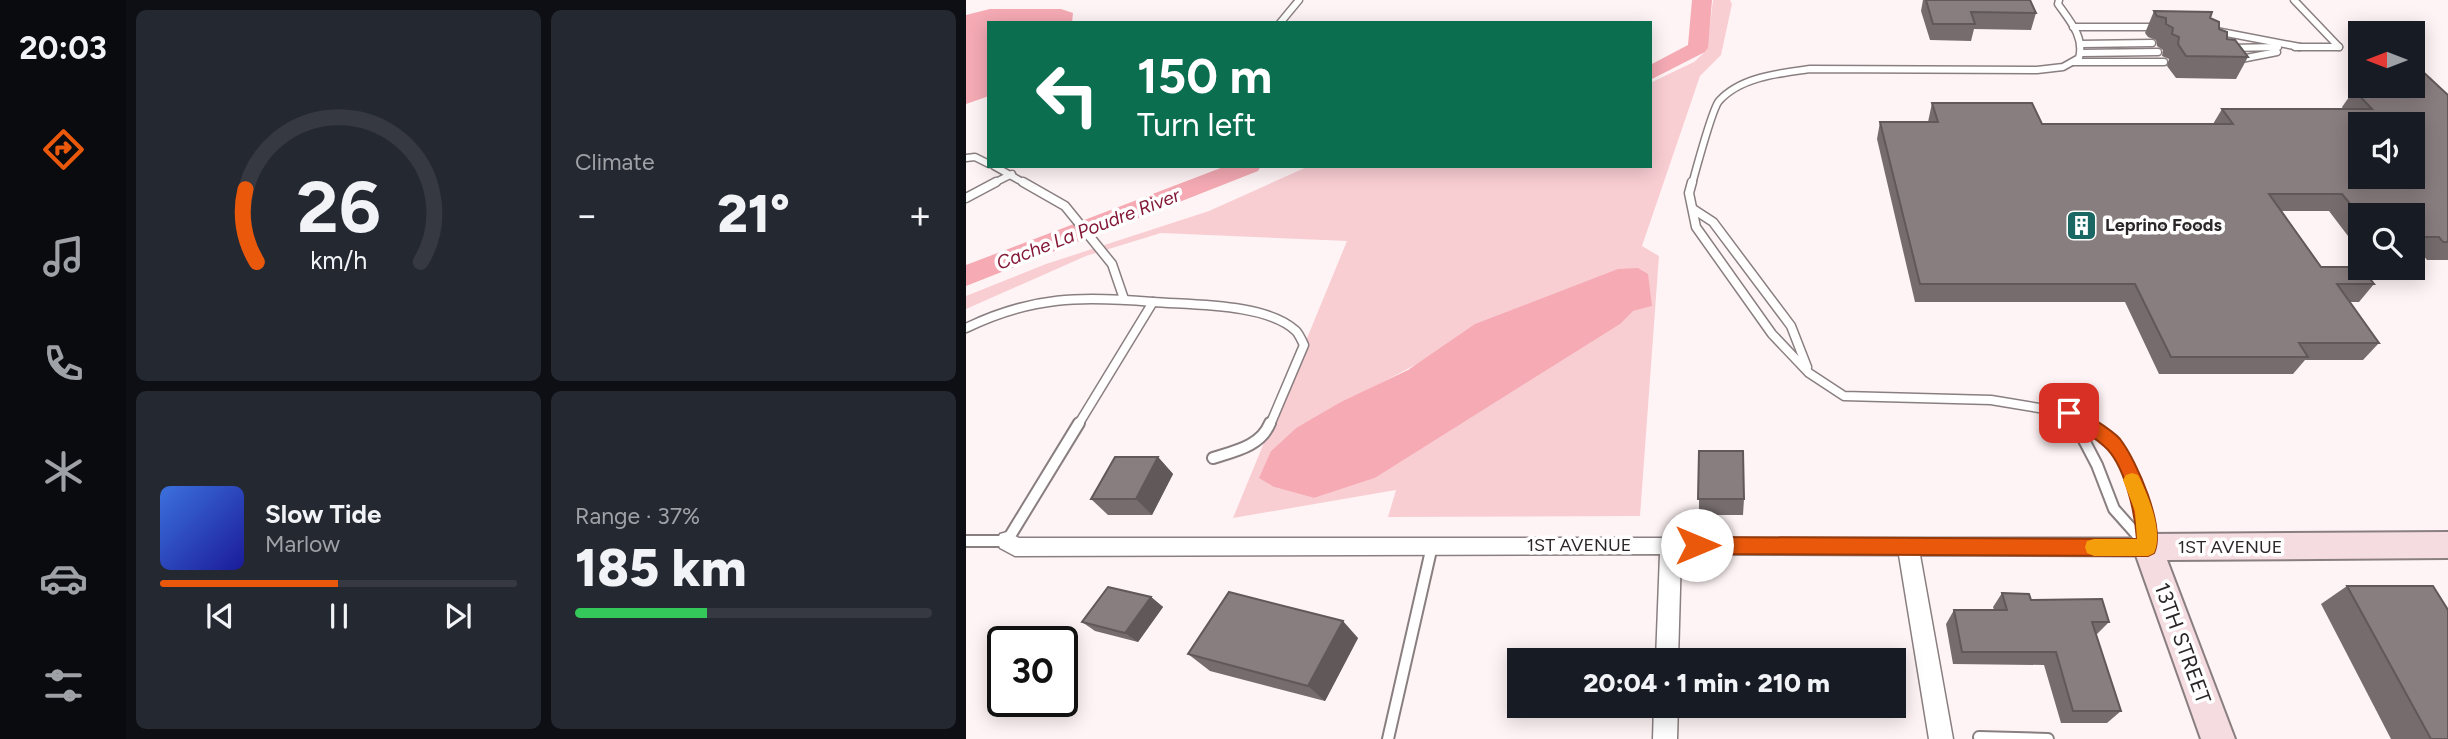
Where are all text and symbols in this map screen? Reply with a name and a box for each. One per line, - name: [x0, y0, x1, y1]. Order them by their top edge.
- north arrow: [2348, 21, 2426, 98]
- map controls: [2348, 21, 2425, 280]
- text: 20:03: [19, 29, 107, 67]
- text: 150 m: [1137, 46, 1272, 105]
- icon: left: [1022, 49, 1113, 140]
- text: Turn left: [1137, 106, 1256, 144]
- button: sound: [2348, 112, 2425, 189]
- icon: directions: [39, 125, 88, 174]
- text: Climate: [575, 148, 654, 176]
- text: 26: [296, 163, 381, 250]
- text: 21°: [717, 183, 790, 245]
- water label: Cache La Poudre River: [993, 183, 1183, 275]
- text: −: [575, 192, 599, 238]
- text: +: [908, 192, 932, 238]
- button: search: [2348, 203, 2425, 280]
- building icon: Leprino Foods: [2065, 208, 2099, 242]
- place label: Leprino Foods: [2105, 214, 2222, 236]
- icon: music: [39, 232, 88, 281]
- text: km/h: [310, 244, 367, 274]
- icon: phone: [39, 339, 88, 388]
- pin: [2039, 383, 2099, 443]
- icon: arrive: [2050, 394, 2088, 432]
- icon: climate: [39, 447, 88, 496]
- text: Slow Tide: [265, 498, 381, 530]
- text: Range · 37%: [575, 502, 700, 530]
- position arrow: [1660, 508, 1734, 582]
- text: Marlow: [265, 530, 340, 558]
- street label: 1ST AVENUE: [1527, 534, 1631, 556]
- street label: 1ST AVENUE: [2178, 536, 2282, 558]
- text: 185 km: [575, 537, 747, 599]
- icon: car: [39, 554, 88, 603]
- street label: 13TH STREET: [2150, 579, 2217, 707]
- icon: previous: [201, 597, 239, 635]
- icon: pause: [320, 597, 358, 635]
- icon: next: [439, 597, 477, 635]
- speed limit sign: 30: [987, 626, 1078, 717]
- icon: filters: [39, 661, 88, 710]
- text: 20:04 · 1 min · 210 m: [1583, 667, 1830, 699]

